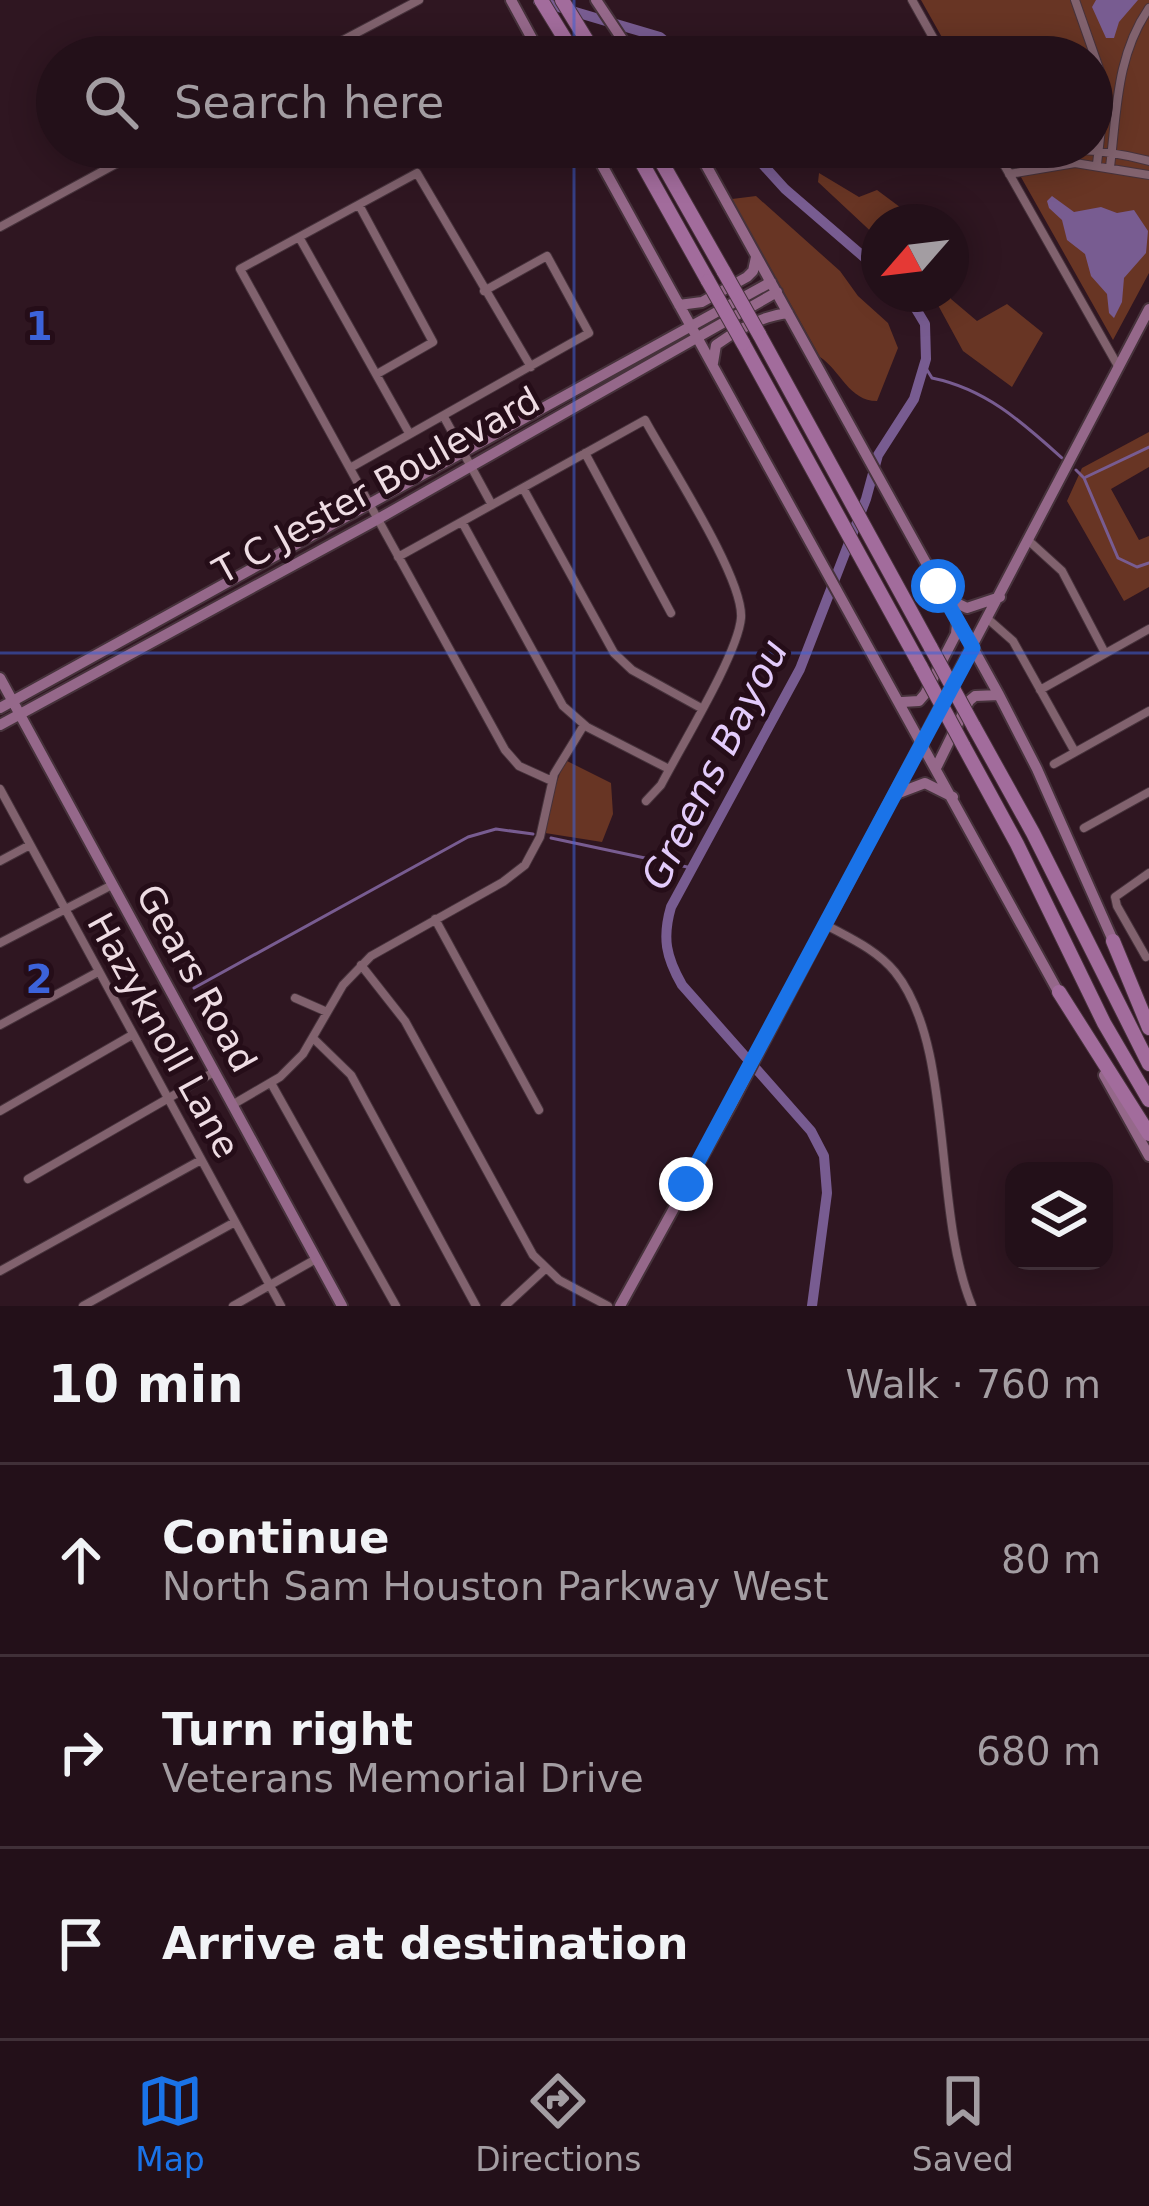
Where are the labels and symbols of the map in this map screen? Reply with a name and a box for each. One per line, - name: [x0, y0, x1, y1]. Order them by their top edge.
- north arrow: [861, 204, 969, 312]
- text: 1: [25, 304, 53, 349]
- street label: T C Jester Boulevard: [205, 379, 546, 593]
- route start: [911, 559, 965, 613]
- water label: Greens Bayou: [632, 632, 797, 897]
- street label: Gears Road: [128, 878, 265, 1079]
- street label: Hazyknoll Lane: [79, 906, 248, 1165]
- text: 2: [25, 957, 53, 1002]
- route end: [659, 1157, 713, 1211]

